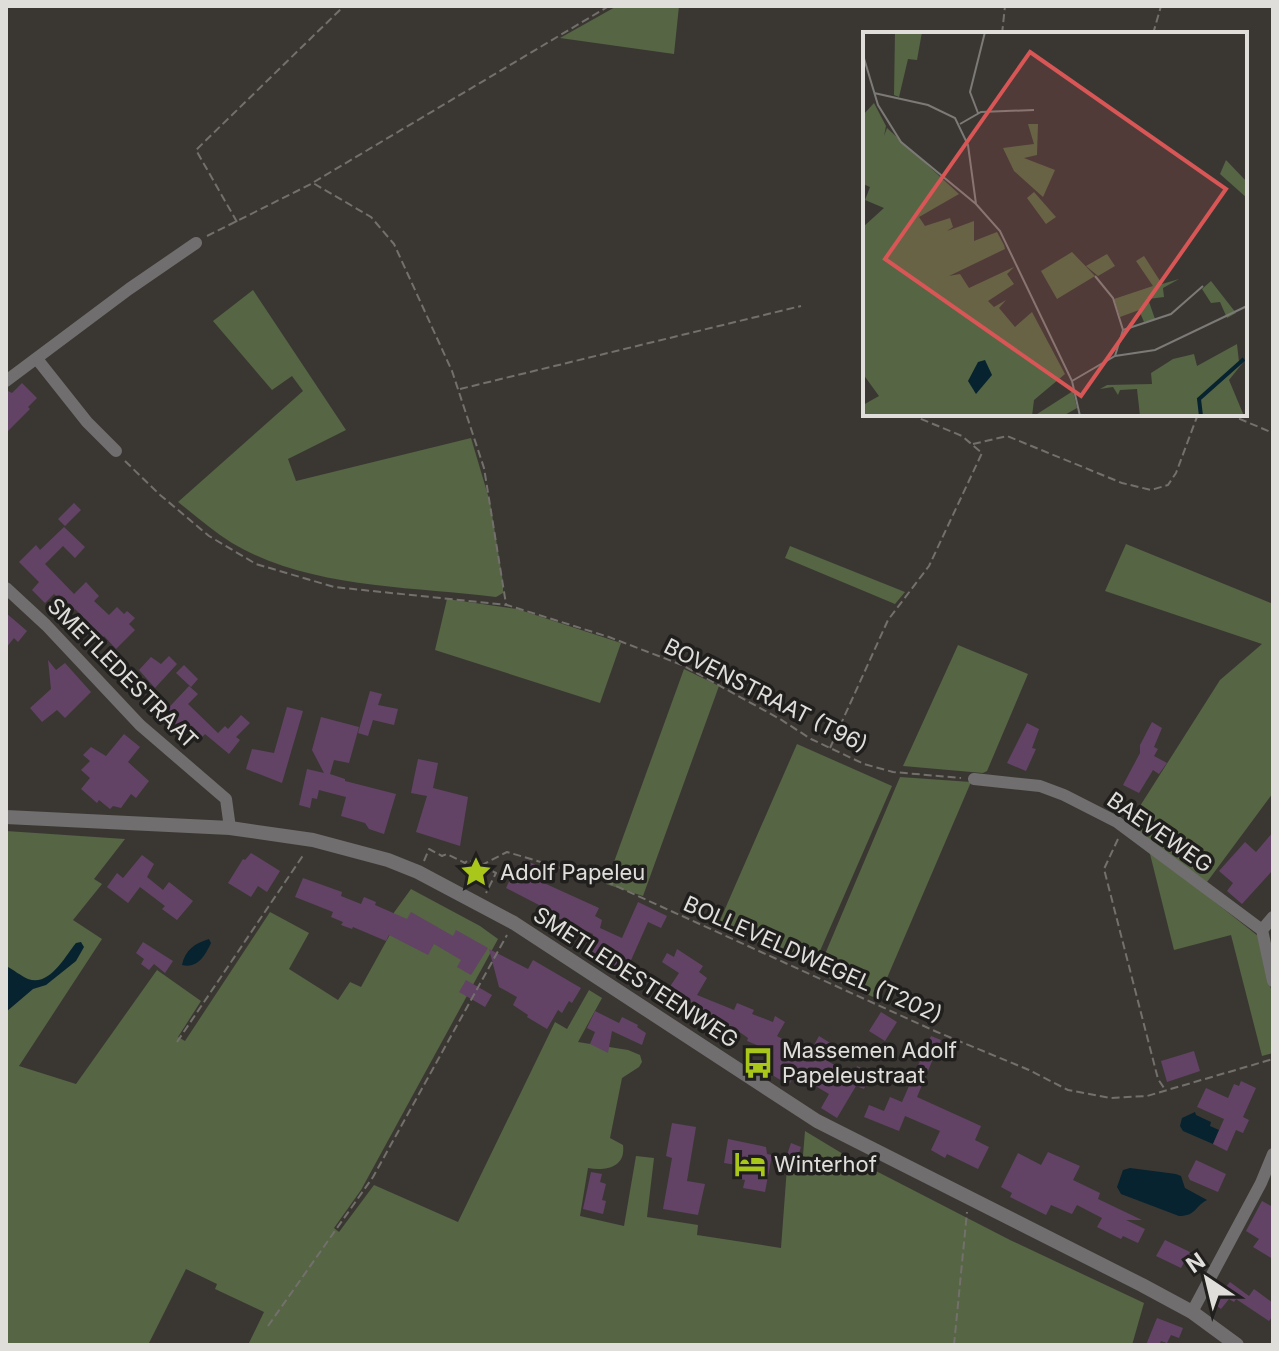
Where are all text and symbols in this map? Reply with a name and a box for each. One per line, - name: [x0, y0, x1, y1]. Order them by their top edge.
- inset map: [863, 32, 1247, 416]
- street label: SMETLEDESTRAAT: [43, 593, 203, 753]
- street label: BOVENSTRAAT (T96): [660, 632, 872, 758]
- street label: BAEVEWEG: [1102, 786, 1218, 878]
- place icon: Adolf Papeleu: [459, 855, 493, 889]
- place label: Adolf Papeleu: [500, 859, 645, 885]
- street label: BOLLEVELDWEGEL (T202): [680, 890, 946, 1028]
- street label: SMETLEDESTEENWEG: [529, 901, 743, 1053]
- place label: Massemen Adolf Papeleustraat: [782, 1037, 957, 1088]
- bus stop icon: Massemen Adolf Papeleustraat: [741, 1046, 775, 1080]
- hotel icon: Winterhof: [733, 1147, 767, 1181]
- place label: Winterhof: [774, 1151, 877, 1177]
- north arrow: [1167, 1239, 1247, 1319]
- text: N: [1181, 1247, 1210, 1278]

